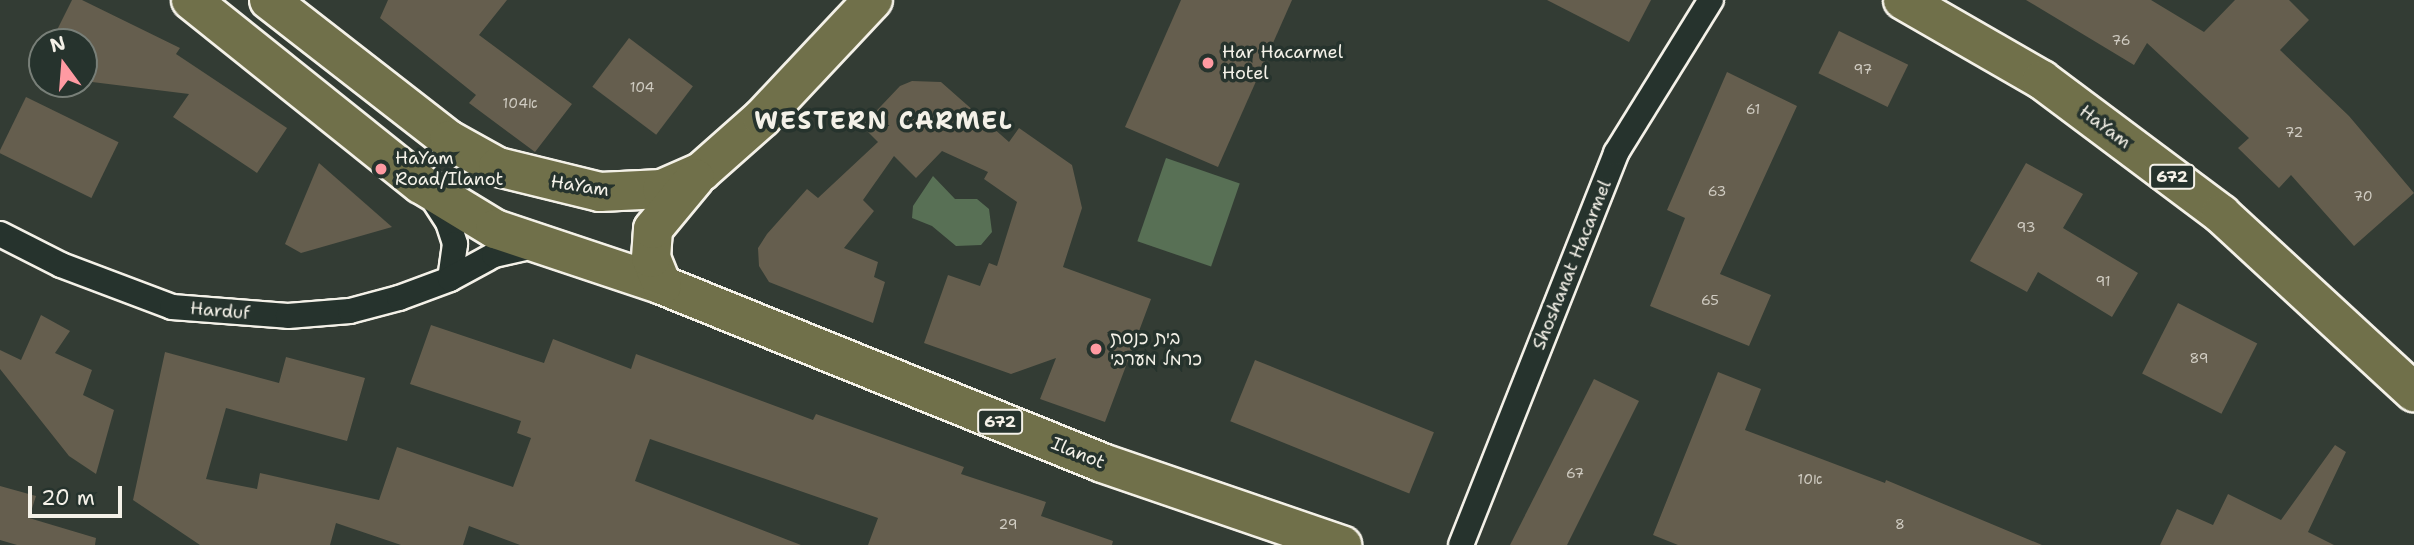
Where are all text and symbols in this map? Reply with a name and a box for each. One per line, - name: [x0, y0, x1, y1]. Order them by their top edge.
- north arrow: [28, 28, 98, 98]
- text: N: [47, 30, 68, 58]
- house number: 76: [2111, 32, 2131, 48]
- place label: Har Hacarmel Hotel: [1222, 42, 1343, 84]
- marker: Har Hacarmel Hotel: [1200, 55, 1216, 71]
- house number: 97: [1854, 61, 1872, 77]
- house number: 104: [630, 79, 654, 95]
- house number: 104א: [503, 95, 537, 111]
- house number: 61: [1746, 101, 1760, 117]
- street label: HaYam: [2075, 101, 2135, 153]
- district label: WESTERN CARMEL: [756, 108, 1012, 136]
- house number: 72: [2285, 124, 2303, 140]
- place label: HaYam Road/Ilanot: [395, 148, 503, 190]
- marker: HaYam Road/Ilanot: [373, 161, 389, 177]
- road number: 672: [2148, 164, 2196, 190]
- street label: HaYam: [549, 171, 611, 201]
- street label: Shoshanat Hacarmel: [1528, 177, 1616, 353]
- house number: 63: [1708, 183, 1726, 199]
- house number: 70: [2353, 188, 2373, 204]
- house number: 93: [2017, 219, 2035, 235]
- house number: 91: [2095, 273, 2111, 289]
- house number: 65: [1701, 292, 1719, 308]
- street label: Harduf: [189, 298, 251, 324]
- place label: בית כנסת כרמל מערבי: [1110, 328, 1202, 370]
- marker: בית כנסת כרמל מערבי: [1088, 341, 1104, 357]
- house number: 89: [2190, 350, 2208, 366]
- road number: 672: [976, 410, 1024, 434]
- street label: Ilanot: [1048, 432, 1108, 474]
- house number: 67: [1566, 465, 1584, 481]
- house number: 10א: [1798, 471, 1822, 487]
- scale bar: [32, 472, 126, 516]
- text: 20 m: [41, 484, 95, 512]
- house number: 29: [999, 516, 1017, 532]
- house number: 8: [1895, 516, 1905, 532]

